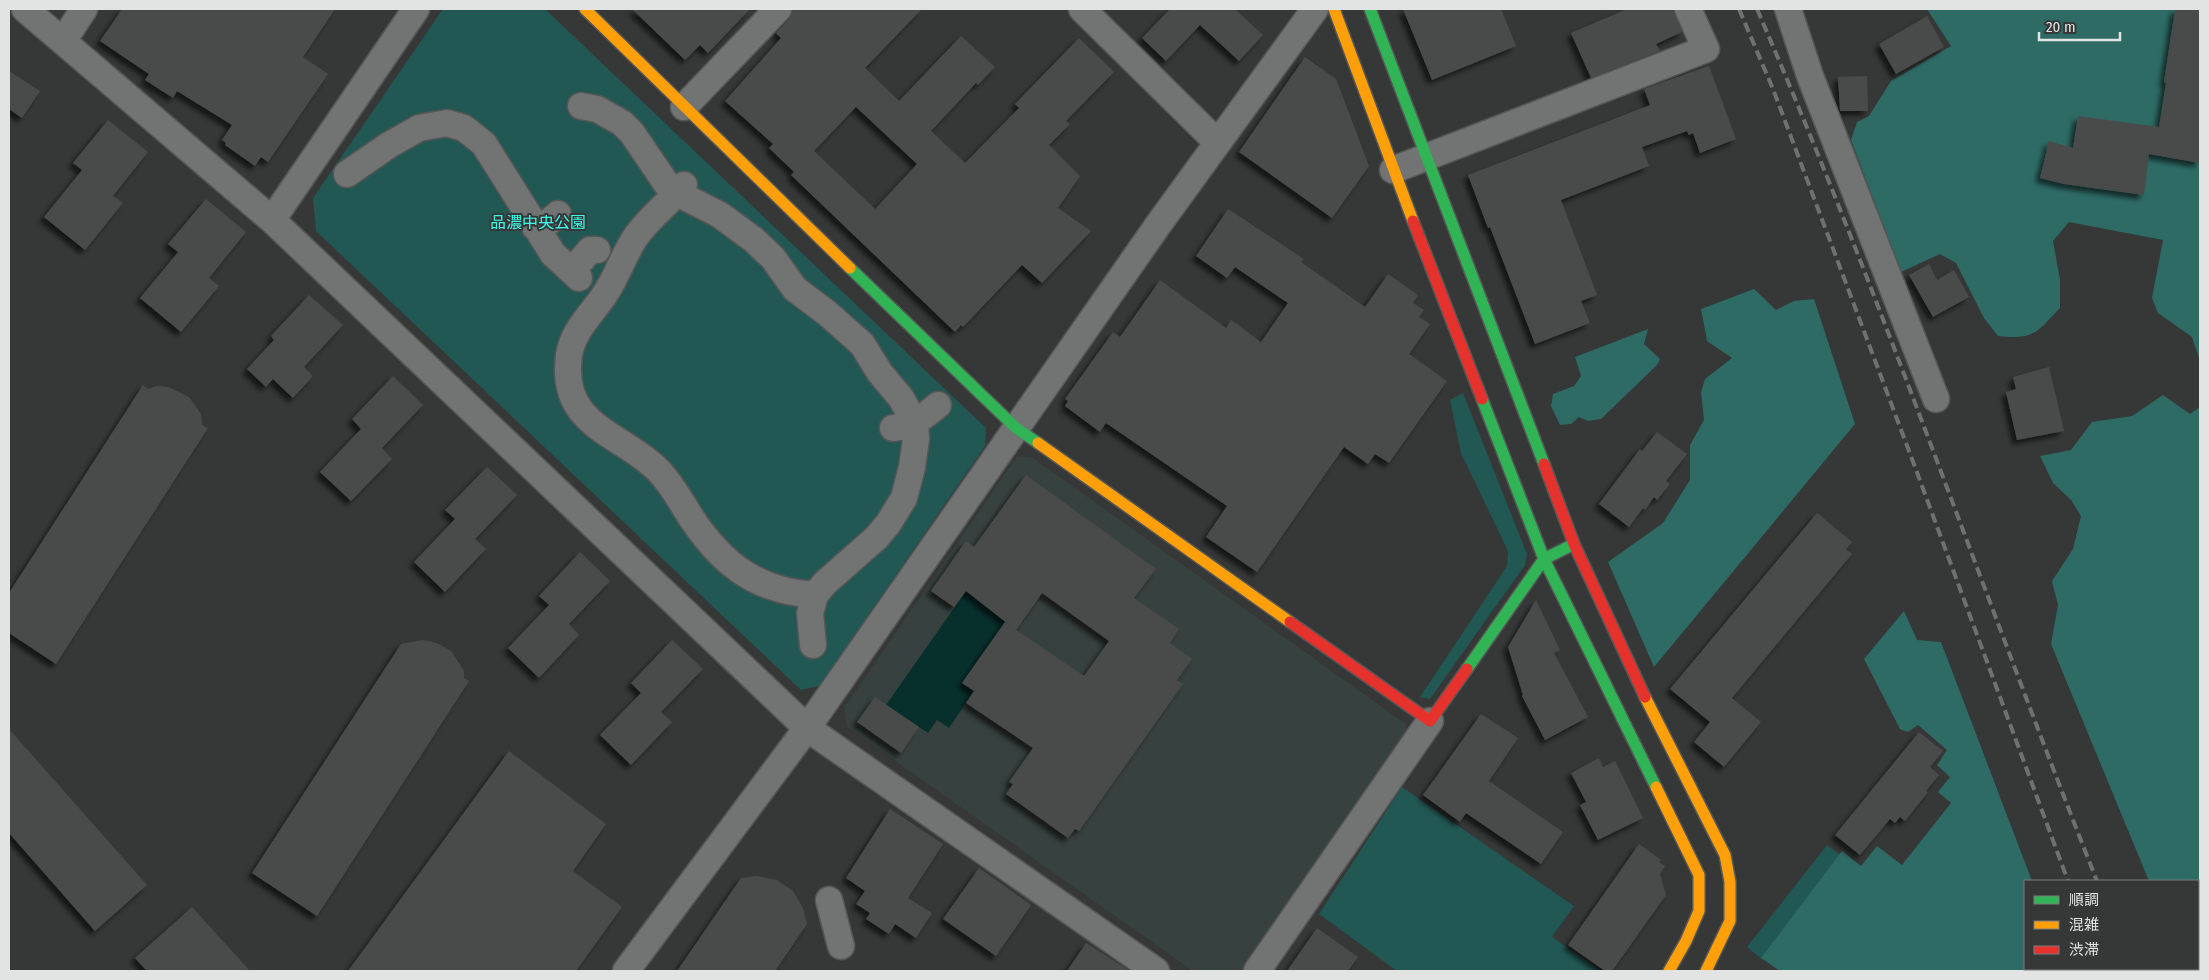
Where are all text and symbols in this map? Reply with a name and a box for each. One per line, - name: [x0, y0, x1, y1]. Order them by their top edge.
- scale bar: [2039, 10, 2120, 42]
- text: 20 m: [2046, 18, 2076, 36]
- park label: 品濃中央公園: [490, 213, 586, 232]
- legend: [2024, 880, 2199, 970]
- text: 順調: [2069, 891, 2099, 909]
- text: 混雑: [2069, 916, 2099, 934]
- text: 渋滞: [2069, 941, 2099, 959]

